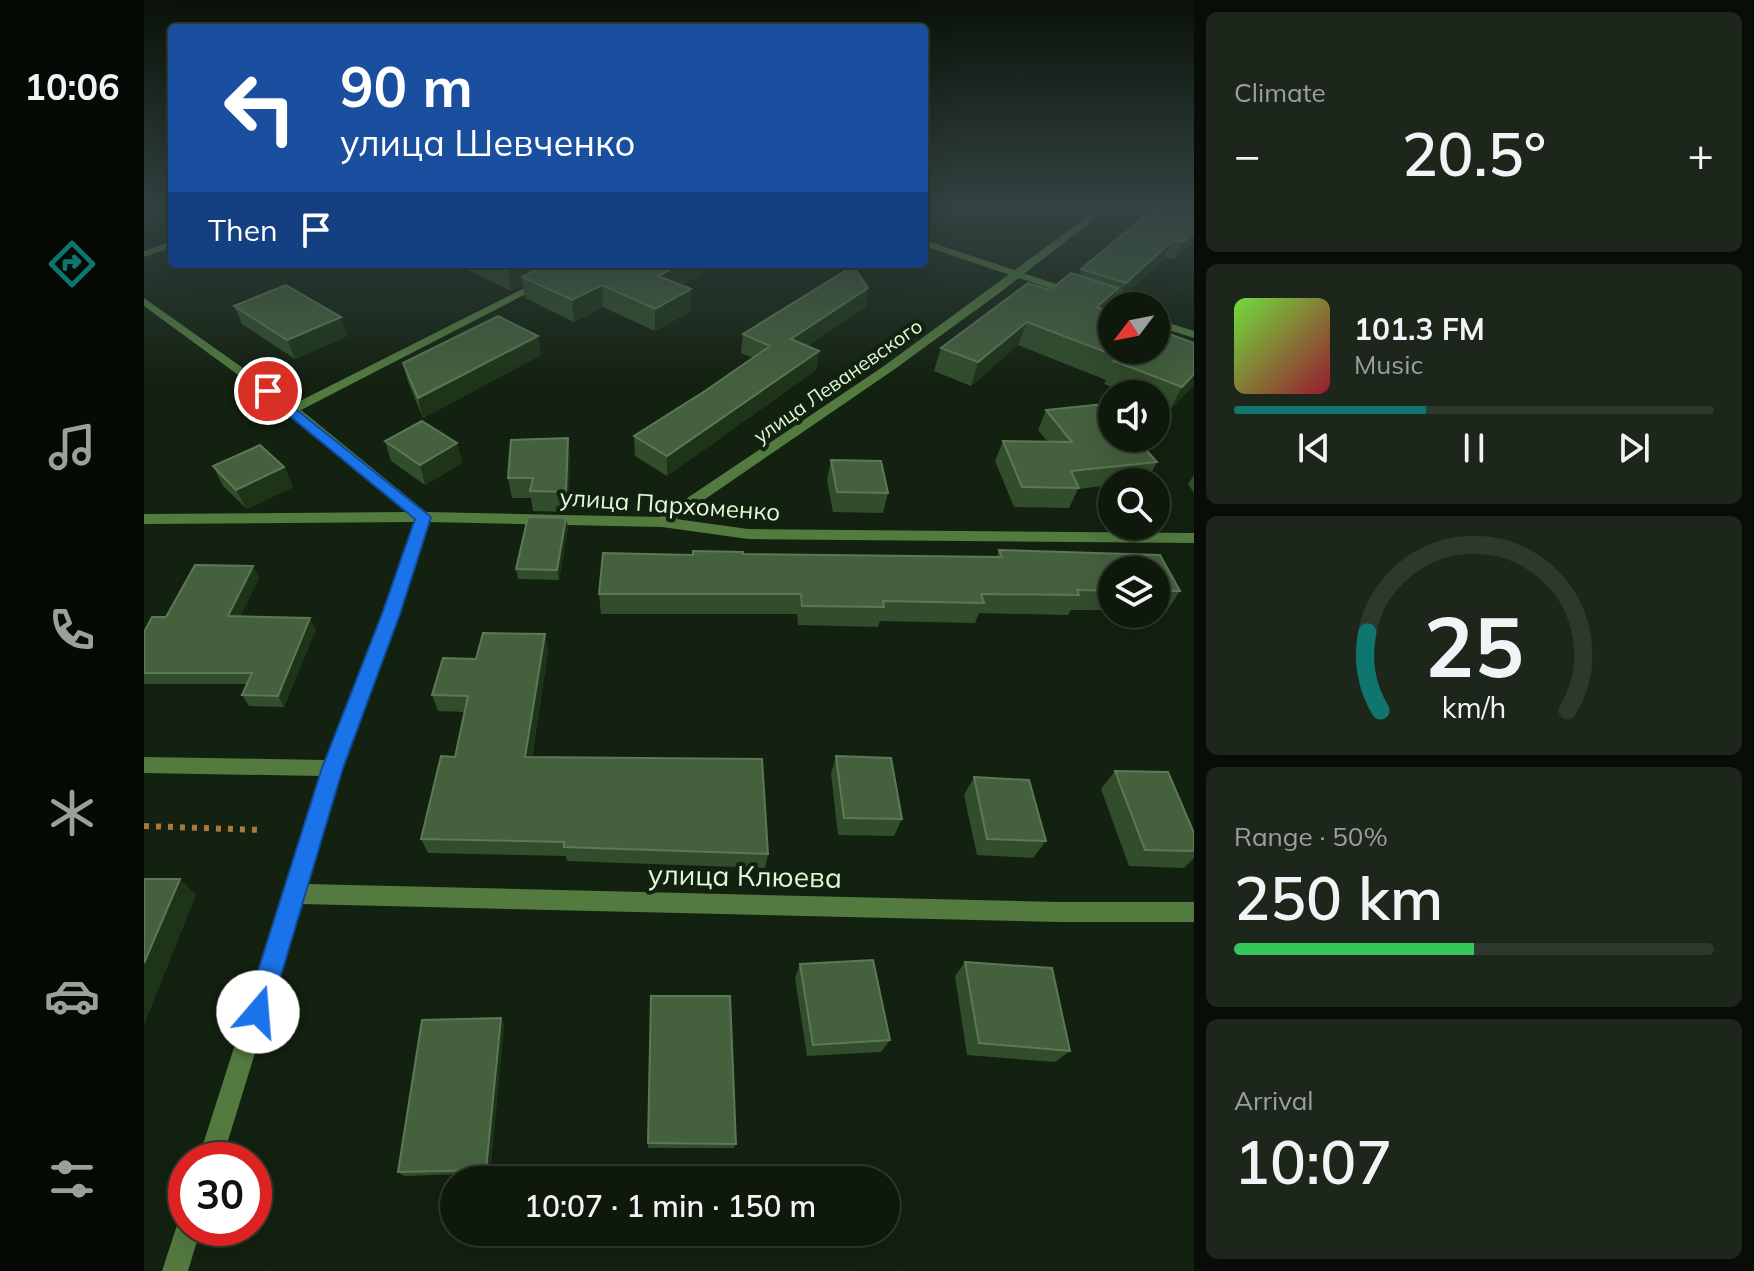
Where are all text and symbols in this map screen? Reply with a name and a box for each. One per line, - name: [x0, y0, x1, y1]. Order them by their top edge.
- text: 90 m: [340, 51, 473, 121]
- icon: left: [208, 56, 312, 160]
- text: 10:06: [24, 64, 120, 109]
- text: Climate: [1234, 76, 1326, 109]
- text: 20.5°: [1402, 116, 1546, 191]
- text: улица Шевченко: [340, 120, 635, 165]
- text: −: [1234, 127, 1260, 182]
- text: +: [1688, 127, 1714, 182]
- icon: arrive: [294, 208, 338, 252]
- text: Then: [208, 211, 278, 249]
- icon: directions: [44, 236, 100, 292]
- north arrow: [1098, 292, 1170, 364]
- map controls: [1098, 292, 1170, 628]
- text: 101.3 FM: [1354, 310, 1485, 348]
- street label: улица Леваневского: [748, 313, 927, 448]
- text: Music: [1354, 348, 1423, 381]
- pin: [234, 357, 302, 425]
- icon: arrive: [246, 369, 290, 413]
- button: sound: [1098, 380, 1170, 452]
- icon: music: [44, 419, 100, 475]
- icon: previous: [1292, 426, 1336, 470]
- icon: pause: [1452, 426, 1496, 470]
- icon: next: [1612, 426, 1656, 470]
- button: search: [1098, 468, 1170, 540]
- street label: улица Пархоменко: [559, 481, 781, 527]
- button: layers: [1098, 556, 1170, 628]
- text: 25: [1424, 593, 1524, 698]
- icon: phone: [44, 602, 100, 658]
- text: km/h: [1442, 690, 1506, 726]
- icon: climate: [44, 785, 100, 841]
- text: Range · 50%: [1234, 820, 1388, 853]
- street label: улица Клюева: [648, 856, 842, 895]
- text: 250 km: [1234, 860, 1443, 935]
- icon: car: [44, 968, 100, 1024]
- position arrow: [216, 970, 300, 1054]
- text: Arrival: [1234, 1084, 1314, 1117]
- text: 10:07: [1234, 1124, 1392, 1199]
- speed limit sign: 30: [168, 1142, 272, 1246]
- icon: filters: [44, 1151, 100, 1207]
- text: 10:07 · 1 min · 150 m: [524, 1187, 816, 1225]

